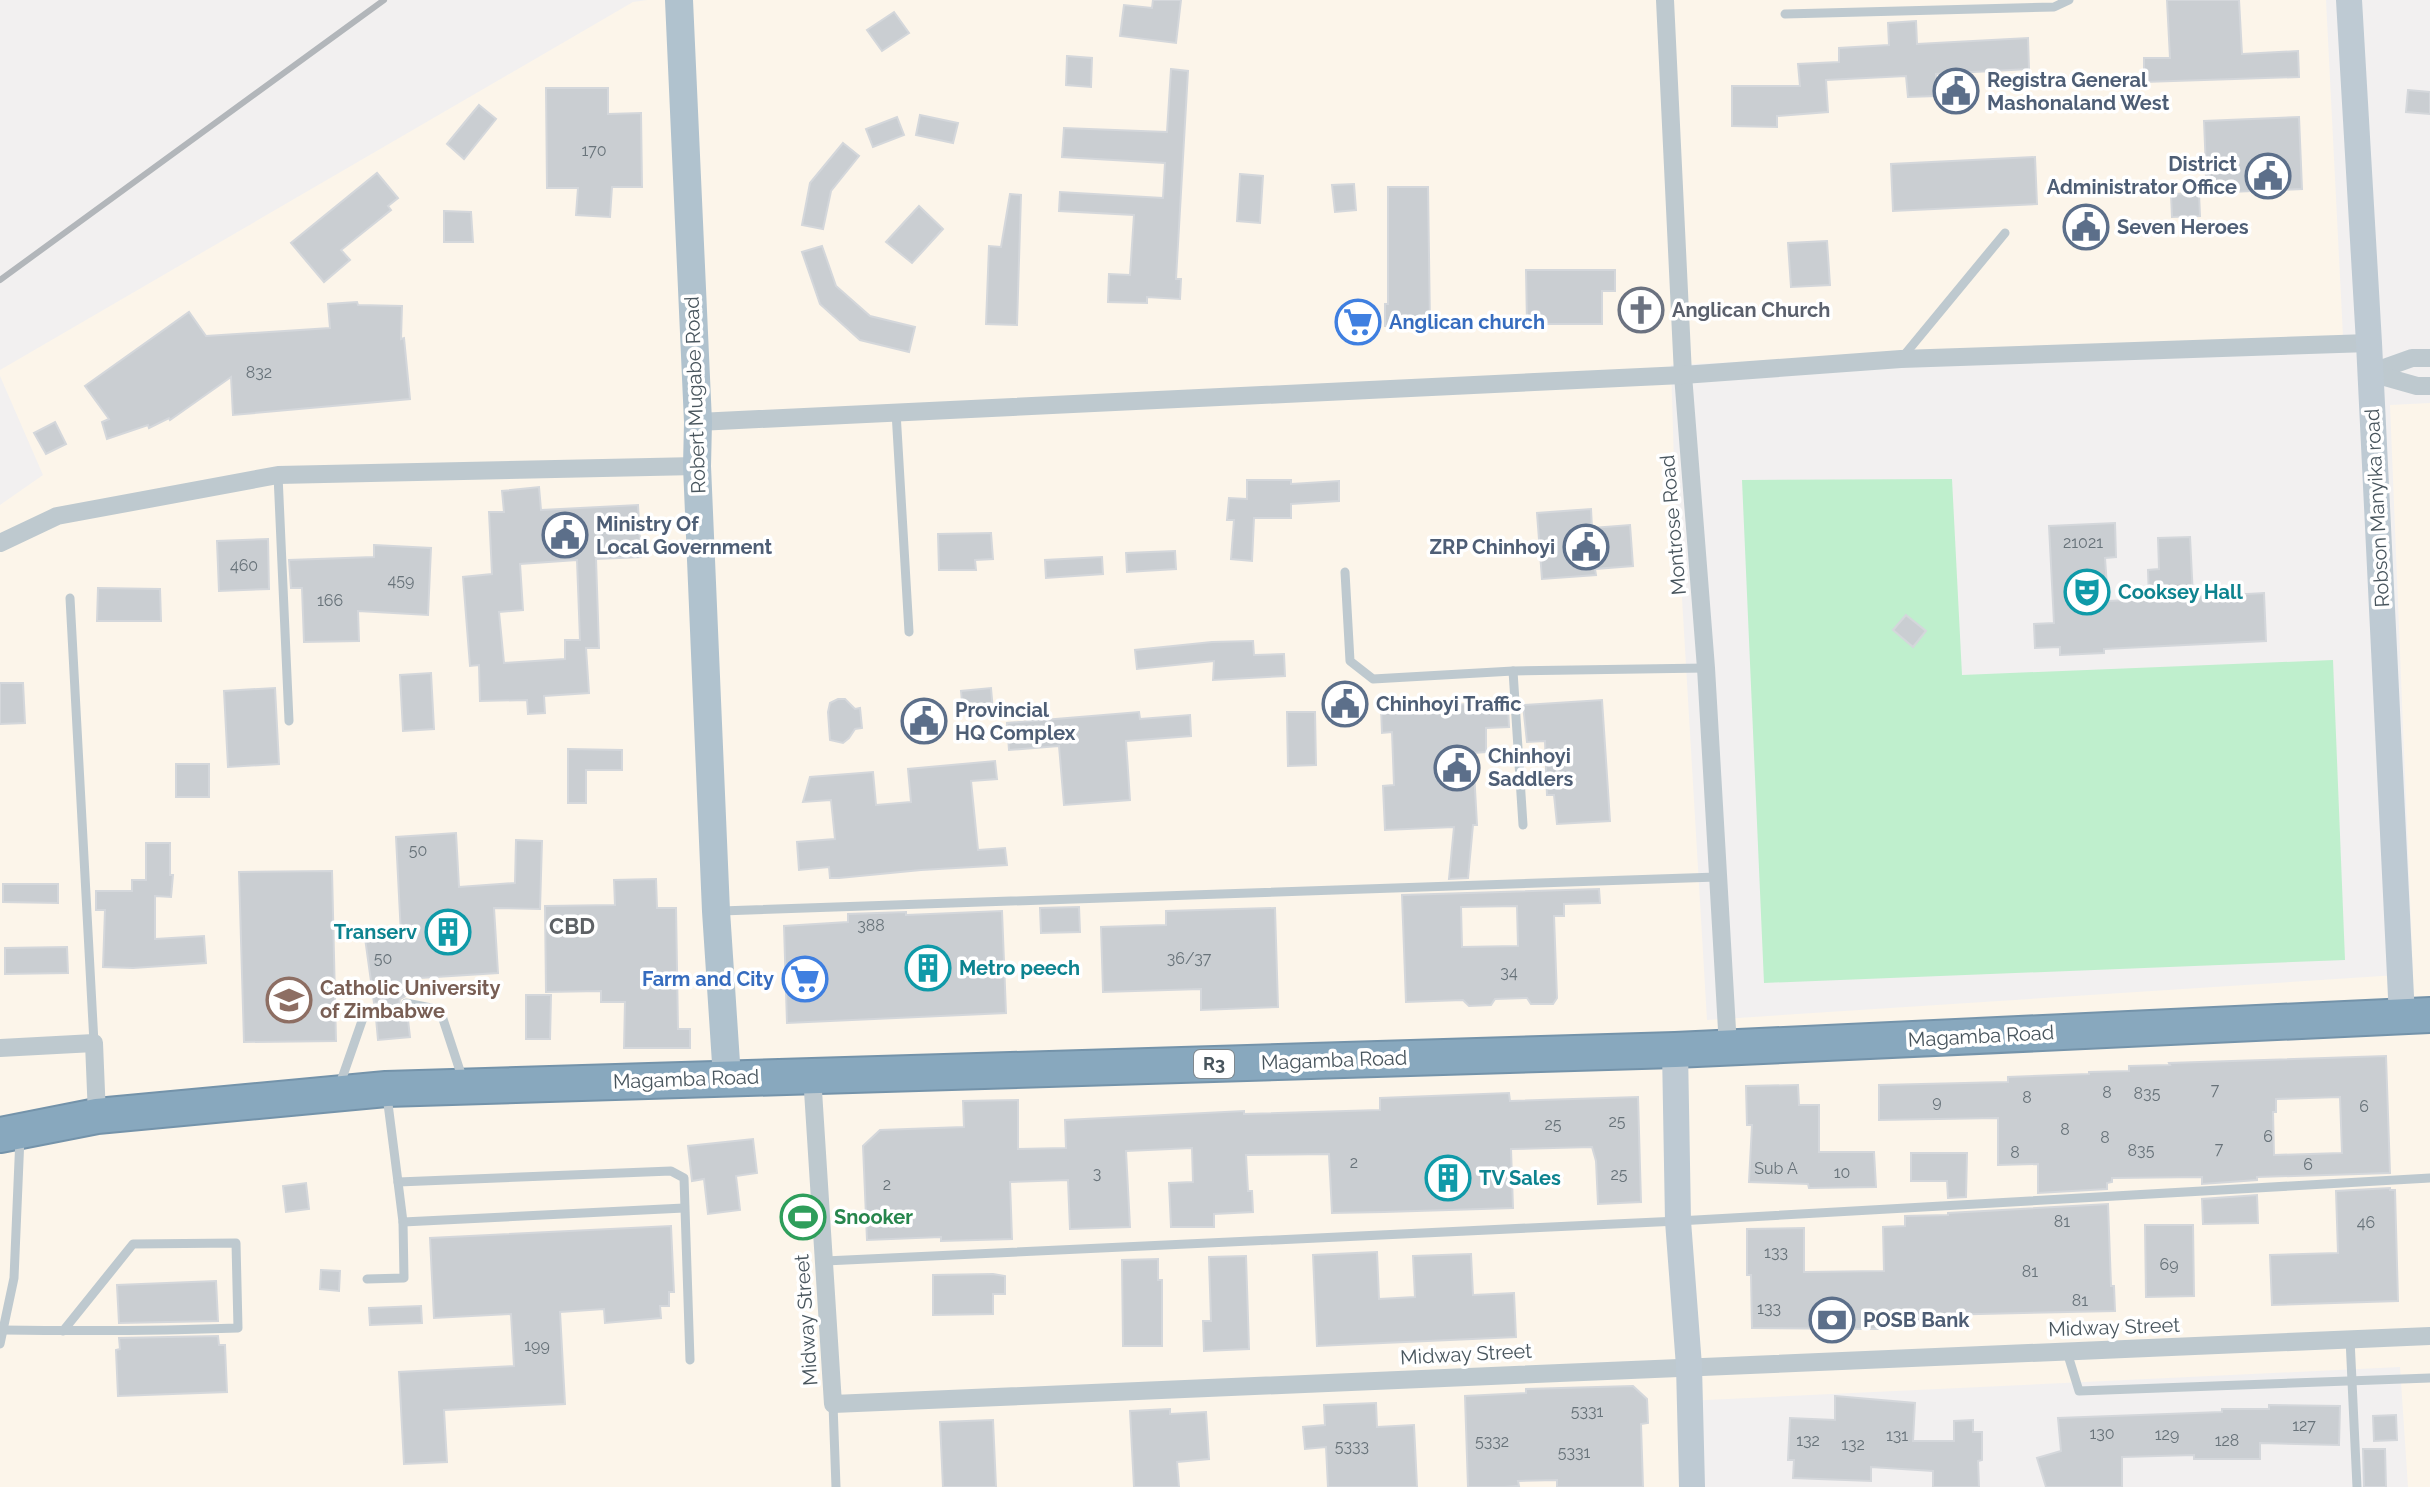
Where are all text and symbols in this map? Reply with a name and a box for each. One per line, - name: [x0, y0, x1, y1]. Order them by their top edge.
- public building icon: Registra General Mashonaland West: [1932, 67, 1980, 115]
- place label: Registra General Mashonaland West: [1987, 68, 2170, 115]
- house number: 170: [581, 141, 607, 160]
- place label: District Administrator Office: [2047, 152, 2237, 199]
- public building icon: District Administrator Office: [2244, 152, 2292, 200]
- public building icon: Seven Heroes: [2062, 203, 2110, 251]
- place label: Seven Heroes: [2117, 215, 2249, 239]
- church icon: Anglican Church: [1617, 286, 1665, 334]
- street label: Robert Mugabe Road: [680, 296, 710, 494]
- supermarket icon: Anglican church: [1334, 298, 1382, 346]
- place label: Anglican Church: [1672, 298, 1830, 322]
- place label: Anglican church: [1389, 310, 1545, 334]
- house number: 832: [246, 363, 272, 382]
- street label: Robson Manyika road: [2360, 408, 2394, 608]
- street label: Montrose Road: [1655, 454, 1691, 596]
- public building icon: Ministry Of Local Government: [541, 511, 589, 559]
- place label: Ministry Of Local Government: [596, 512, 772, 559]
- public building icon: ZRP Chinhoyi: [1562, 523, 1610, 571]
- house number: 21021: [2063, 533, 2103, 552]
- place label: ZRP Chinhoyi: [1430, 535, 1555, 559]
- house number: 460: [230, 556, 258, 575]
- theatre icon: Cooksey Hall: [2063, 568, 2111, 616]
- house number: 459: [388, 571, 414, 590]
- place label: Cooksey Hall: [2118, 580, 2243, 604]
- house number: 166: [317, 591, 343, 610]
- public building icon: Chinhoyi Traffic: [1321, 680, 1369, 728]
- place label: Chinhoyi Traffic: [1376, 692, 1522, 716]
- public building icon: Provincial HQ Complex: [900, 697, 948, 745]
- place label: Provincial HQ Complex: [955, 698, 1076, 745]
- public building icon: Chinhoyi Saddlers: [1433, 744, 1481, 792]
- place label: Chinhoyi Saddlers: [1488, 744, 1574, 791]
- house number: 50: [409, 841, 427, 860]
- building icon: Transerv: [424, 908, 472, 956]
- district label: CBD: [549, 913, 595, 939]
- house number: 388: [857, 916, 885, 935]
- place label: Transerv: [334, 920, 417, 944]
- building icon: Metro peech: [904, 944, 952, 992]
- house number: 50: [374, 949, 392, 968]
- house number: 36/37: [1167, 949, 1212, 968]
- supermarket icon: Farm and City: [781, 955, 829, 1003]
- place label: Metro peech: [959, 956, 1080, 980]
- house number: 34: [1500, 963, 1518, 982]
- place label: Farm and City: [642, 967, 774, 991]
- school or university icon: Catholic University of Zimbabwe: [265, 976, 313, 1024]
- place label: Catholic University of Zimbabwe: [320, 976, 500, 1023]
- street label: Magamba Road: [1907, 1020, 2055, 1052]
- street label: Magamba Road: [1260, 1045, 1408, 1075]
- road number: R3: [1194, 1050, 1234, 1078]
- street label: Magamba Road: [612, 1064, 760, 1094]
- house number: 7: [2211, 1080, 2220, 1099]
- house number: 8: [2102, 1083, 2112, 1102]
- house number: 835: [2134, 1084, 2161, 1103]
- house number: 8: [2022, 1088, 2032, 1107]
- house number: 9: [1932, 1092, 1942, 1111]
- house number: 6: [2359, 1097, 2369, 1116]
- house number: 25: [1608, 1112, 1626, 1131]
- house number: 25: [1544, 1115, 1562, 1134]
- house number: 8: [2060, 1120, 2070, 1139]
- house number: 6: [2263, 1127, 2273, 1146]
- house number: 8: [2100, 1128, 2110, 1147]
- house number: 7: [2215, 1139, 2224, 1158]
- house number: 835: [2128, 1141, 2155, 1160]
- house number: 8: [2010, 1143, 2020, 1162]
- house number: 2: [1350, 1153, 1358, 1172]
- building icon: TV Sales: [1424, 1154, 1472, 1202]
- house number: 6: [2303, 1155, 2313, 1174]
- house number: Sub A: [1754, 1159, 1798, 1178]
- house number: 10: [1834, 1163, 1850, 1182]
- house number: 3: [1093, 1164, 1101, 1183]
- house number: 25: [1610, 1165, 1628, 1184]
- place label: TV Sales: [1479, 1166, 1561, 1190]
- house number: 2: [883, 1175, 891, 1194]
- sports icon: Snooker: [779, 1193, 827, 1241]
- place label: Snooker: [834, 1205, 913, 1229]
- house number: 81: [2054, 1212, 2070, 1231]
- house number: 46: [2357, 1213, 2375, 1232]
- house number: 133: [1764, 1243, 1788, 1262]
- street label: Midway Street: [789, 1253, 823, 1387]
- house number: 69: [2159, 1255, 2179, 1274]
- house number: 81: [2022, 1262, 2038, 1281]
- house number: 81: [2072, 1291, 2088, 1310]
- bank icon: POSB Bank: [1808, 1296, 1856, 1344]
- house number: 133: [1757, 1299, 1781, 1318]
- place label: POSB Bank: [1863, 1308, 1970, 1332]
- street label: Midway Street: [2048, 1313, 2181, 1341]
- house number: 199: [524, 1336, 550, 1355]
- street label: Midway Street: [1400, 1339, 1533, 1369]
- house number: 5331: [1571, 1402, 1603, 1421]
- house number: 127: [2292, 1416, 2316, 1435]
- house number: 130: [2089, 1424, 2115, 1443]
- house number: 129: [2155, 1425, 2179, 1444]
- house number: 131: [1886, 1426, 1908, 1445]
- house number: 132: [1796, 1431, 1820, 1450]
- house number: 128: [2215, 1431, 2239, 1450]
- house number: 5332: [1475, 1432, 1509, 1451]
- house number: 132: [1841, 1435, 1865, 1454]
- house number: 5333: [1335, 1437, 1369, 1456]
- house number: 5331: [1558, 1443, 1590, 1462]

